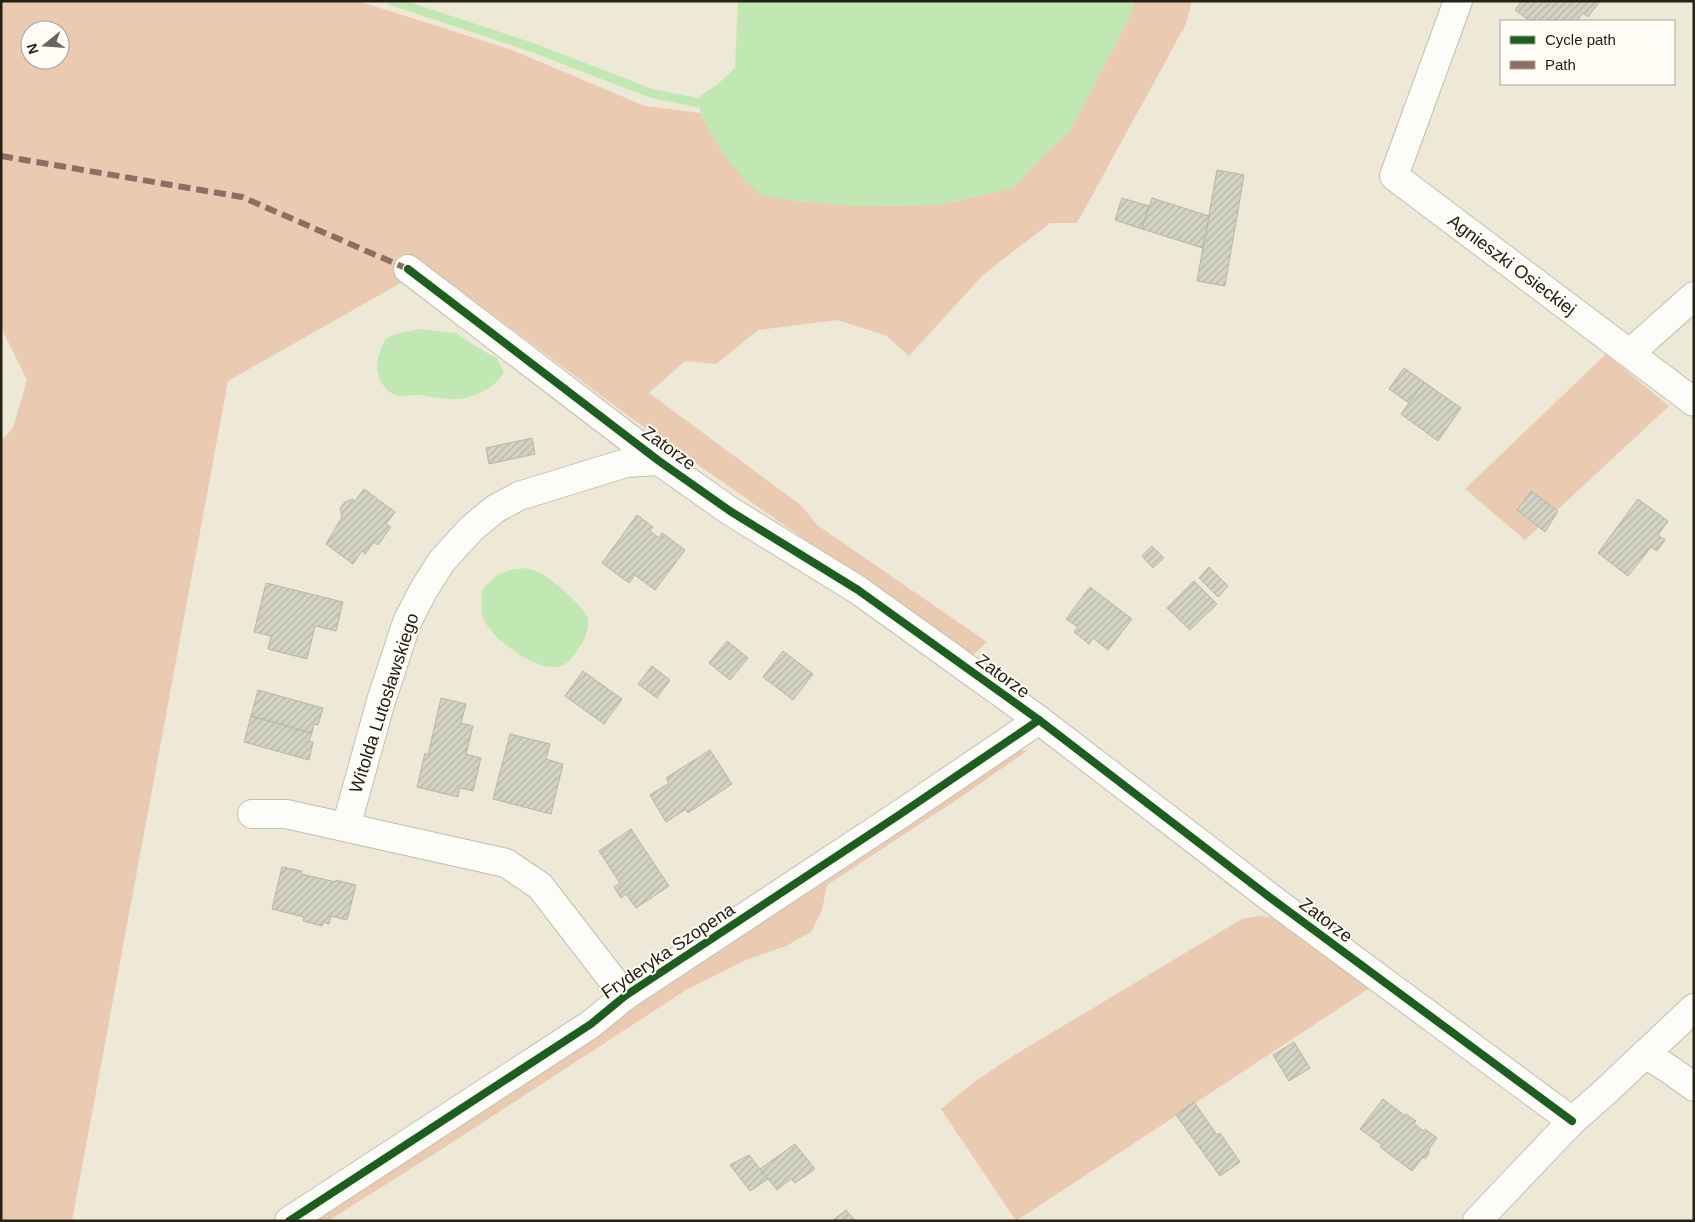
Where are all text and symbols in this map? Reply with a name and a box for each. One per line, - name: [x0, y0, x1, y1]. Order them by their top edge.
- north arrow: [20, 20, 70, 70]
- legend: [1500, 20, 1675, 85]
- text: Cycle path: [1545, 31, 1616, 48]
- text: N: [23, 42, 42, 56]
- text: Path: [1545, 56, 1576, 73]
- street label: Agnieszki Osieckiej: [1444, 210, 1580, 320]
- street label: Zatorze: [638, 422, 700, 474]
- street label: Witolda Lutosławskiego: [345, 610, 423, 796]
- street label: Zatorze: [972, 650, 1034, 702]
- street label: Zatorze: [1296, 894, 1356, 946]
- street label: Fryderyka Szopena: [598, 899, 739, 1003]

